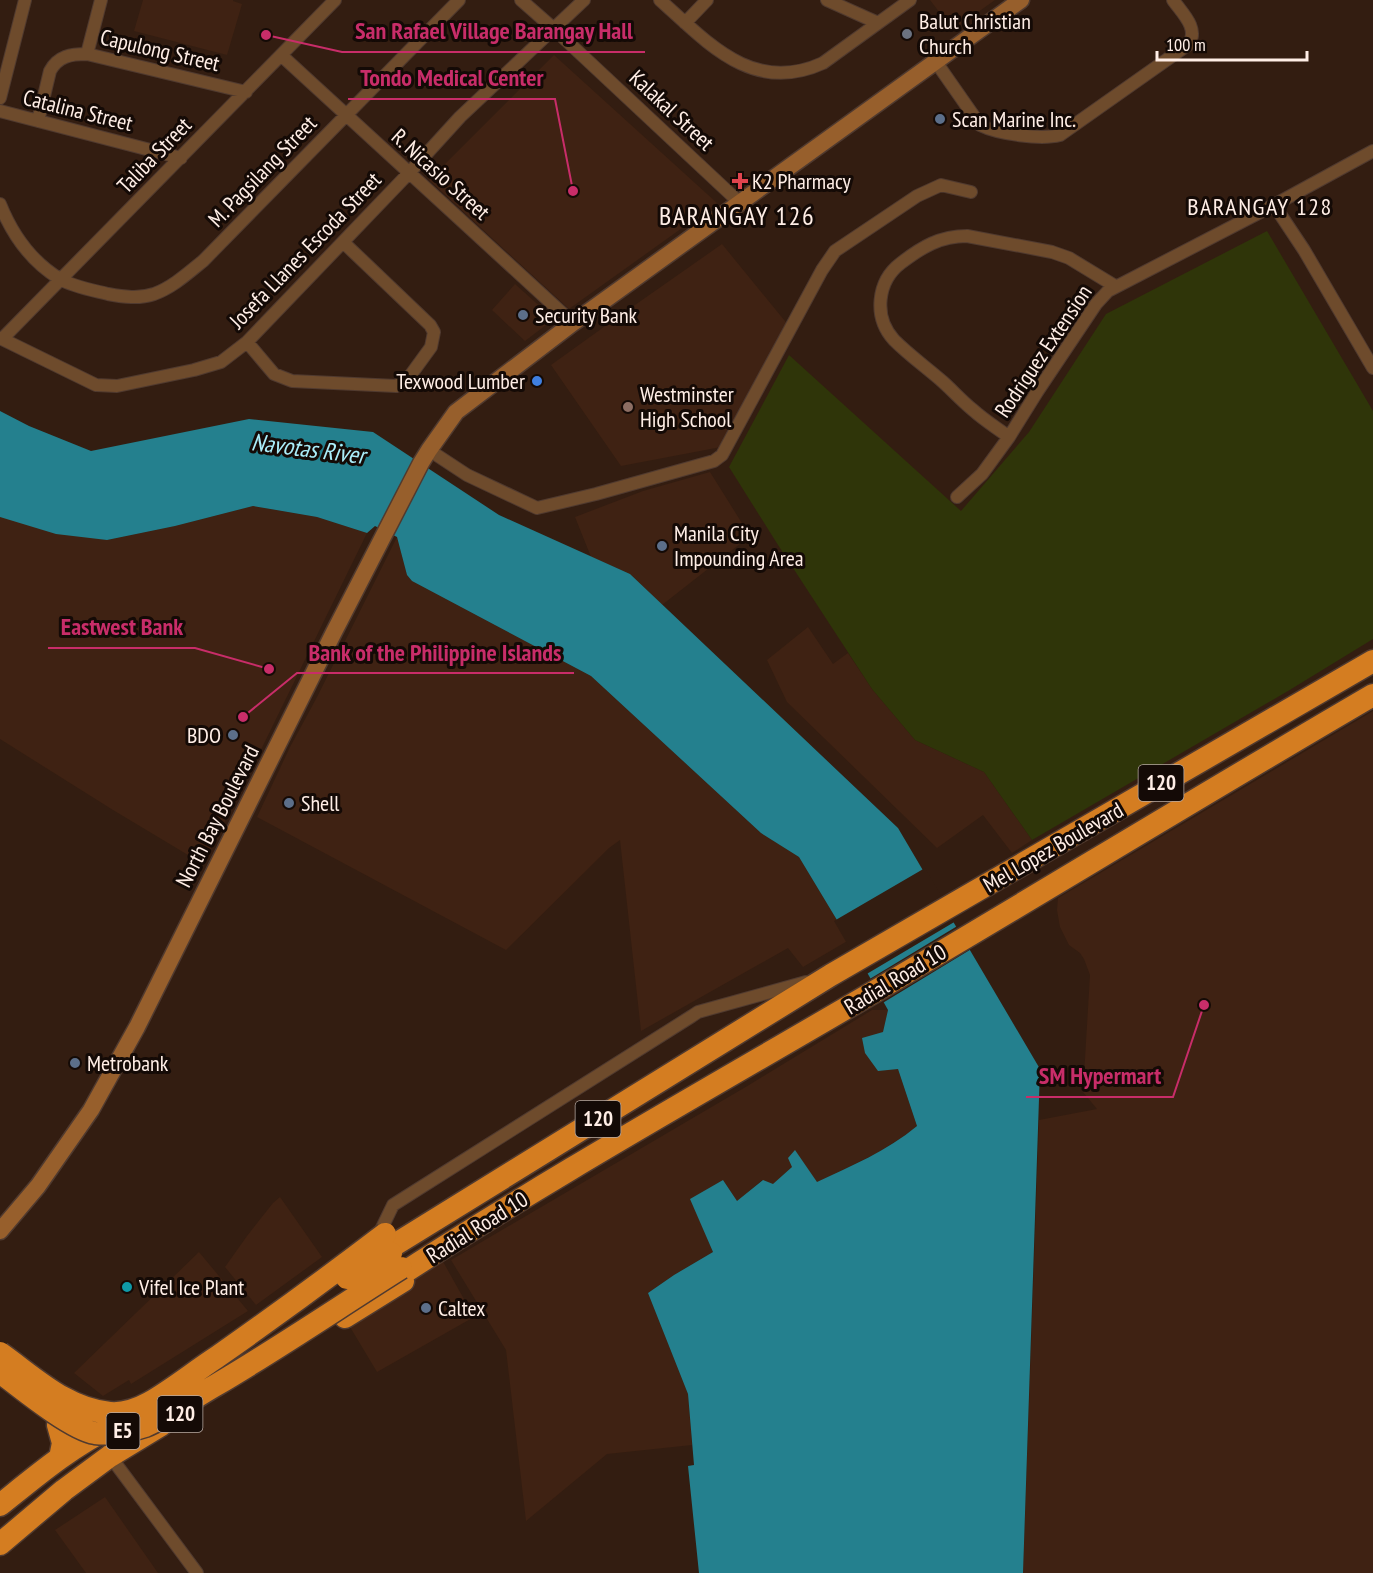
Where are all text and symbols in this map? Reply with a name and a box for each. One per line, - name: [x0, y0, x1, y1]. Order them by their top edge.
- place label: Balut Christian Church: [919, 7, 1031, 60]
- callout: San Rafael Village Barangay Hall: [342, 10, 645, 52]
- text: San Rafael Village Barangay Hall: [355, 15, 633, 46]
- street label: Capulong Street: [98, 23, 222, 77]
- scale bar: [1157, 24, 1307, 62]
- marker: Balut Christian Church: [900, 27, 914, 41]
- text: 100 m: [1166, 33, 1206, 56]
- callout: Tondo Medical Center: [348, 57, 555, 99]
- text: Tondo Medical Center: [360, 62, 545, 93]
- street label: Kalakal Street: [624, 64, 720, 156]
- street label: Catalina Street: [20, 83, 136, 137]
- place label: Scan Marine Inc.: [952, 105, 1076, 133]
- street label: M. Pagsilang Street: [202, 109, 322, 233]
- street label: Taliba Street: [111, 111, 197, 199]
- marker: Scan Marine Inc.: [933, 112, 947, 126]
- street label: R. Nicasio Street: [386, 122, 496, 226]
- street label: Josefa Llanes Escoda Street: [222, 166, 387, 335]
- place label: K2 Pharmacy: [752, 167, 852, 195]
- marker: K2 Pharmacy: [733, 174, 747, 188]
- district label: BARANGAY 128: [1187, 191, 1333, 222]
- district label: BARANGAY 126: [659, 199, 815, 232]
- street label: Rodriguez Extension: [988, 279, 1098, 423]
- place label: Security Bank: [535, 301, 638, 329]
- marker: Security Bank: [516, 308, 530, 322]
- place label: Texwood Lumber: [396, 367, 525, 395]
- marker: Texwood Lumber: [530, 374, 544, 388]
- place label: Westminster High School: [640, 380, 734, 433]
- marker: Westminster High School: [621, 400, 635, 414]
- water label: Navotas River: [250, 426, 370, 471]
- place label: Manila City Impounding Area: [674, 519, 804, 572]
- marker: Manila City Impounding Area: [655, 539, 669, 553]
- callout: Eastwest Bank: [48, 606, 195, 648]
- text: Eastwest Bank: [61, 611, 183, 642]
- callout: Bank of the Philippine Islands: [297, 631, 574, 673]
- text: Bank of the Philippine Islands: [309, 637, 561, 668]
- place label: BDO: [187, 721, 221, 749]
- marker: BDO: [226, 728, 240, 742]
- street label: North Bay Boulevard: [169, 740, 265, 892]
- road number: 120: [1138, 765, 1184, 801]
- place label: Shell: [301, 789, 340, 817]
- marker: Shell: [282, 796, 296, 810]
- street label: Mel Lopez Boulevard: [978, 796, 1128, 898]
- street label: Radial Road 10: [839, 938, 951, 1020]
- place label: Metrobank: [87, 1049, 169, 1077]
- callout: SM Hypermart: [1026, 1055, 1173, 1097]
- marker: Metrobank: [68, 1056, 82, 1070]
- text: SM Hypermart: [1039, 1060, 1161, 1091]
- road number: 120: [576, 1101, 620, 1137]
- street label: Radial Road 10: [421, 1185, 533, 1269]
- place label: Vifel Ice Plant: [138, 1273, 244, 1301]
- marker: Vifel Ice Plant: [120, 1280, 134, 1294]
- place label: Caltex: [438, 1294, 485, 1322]
- marker: Caltex: [419, 1301, 433, 1315]
- road number: 120: [158, 1396, 202, 1432]
- road number: E5: [106, 1413, 140, 1449]

